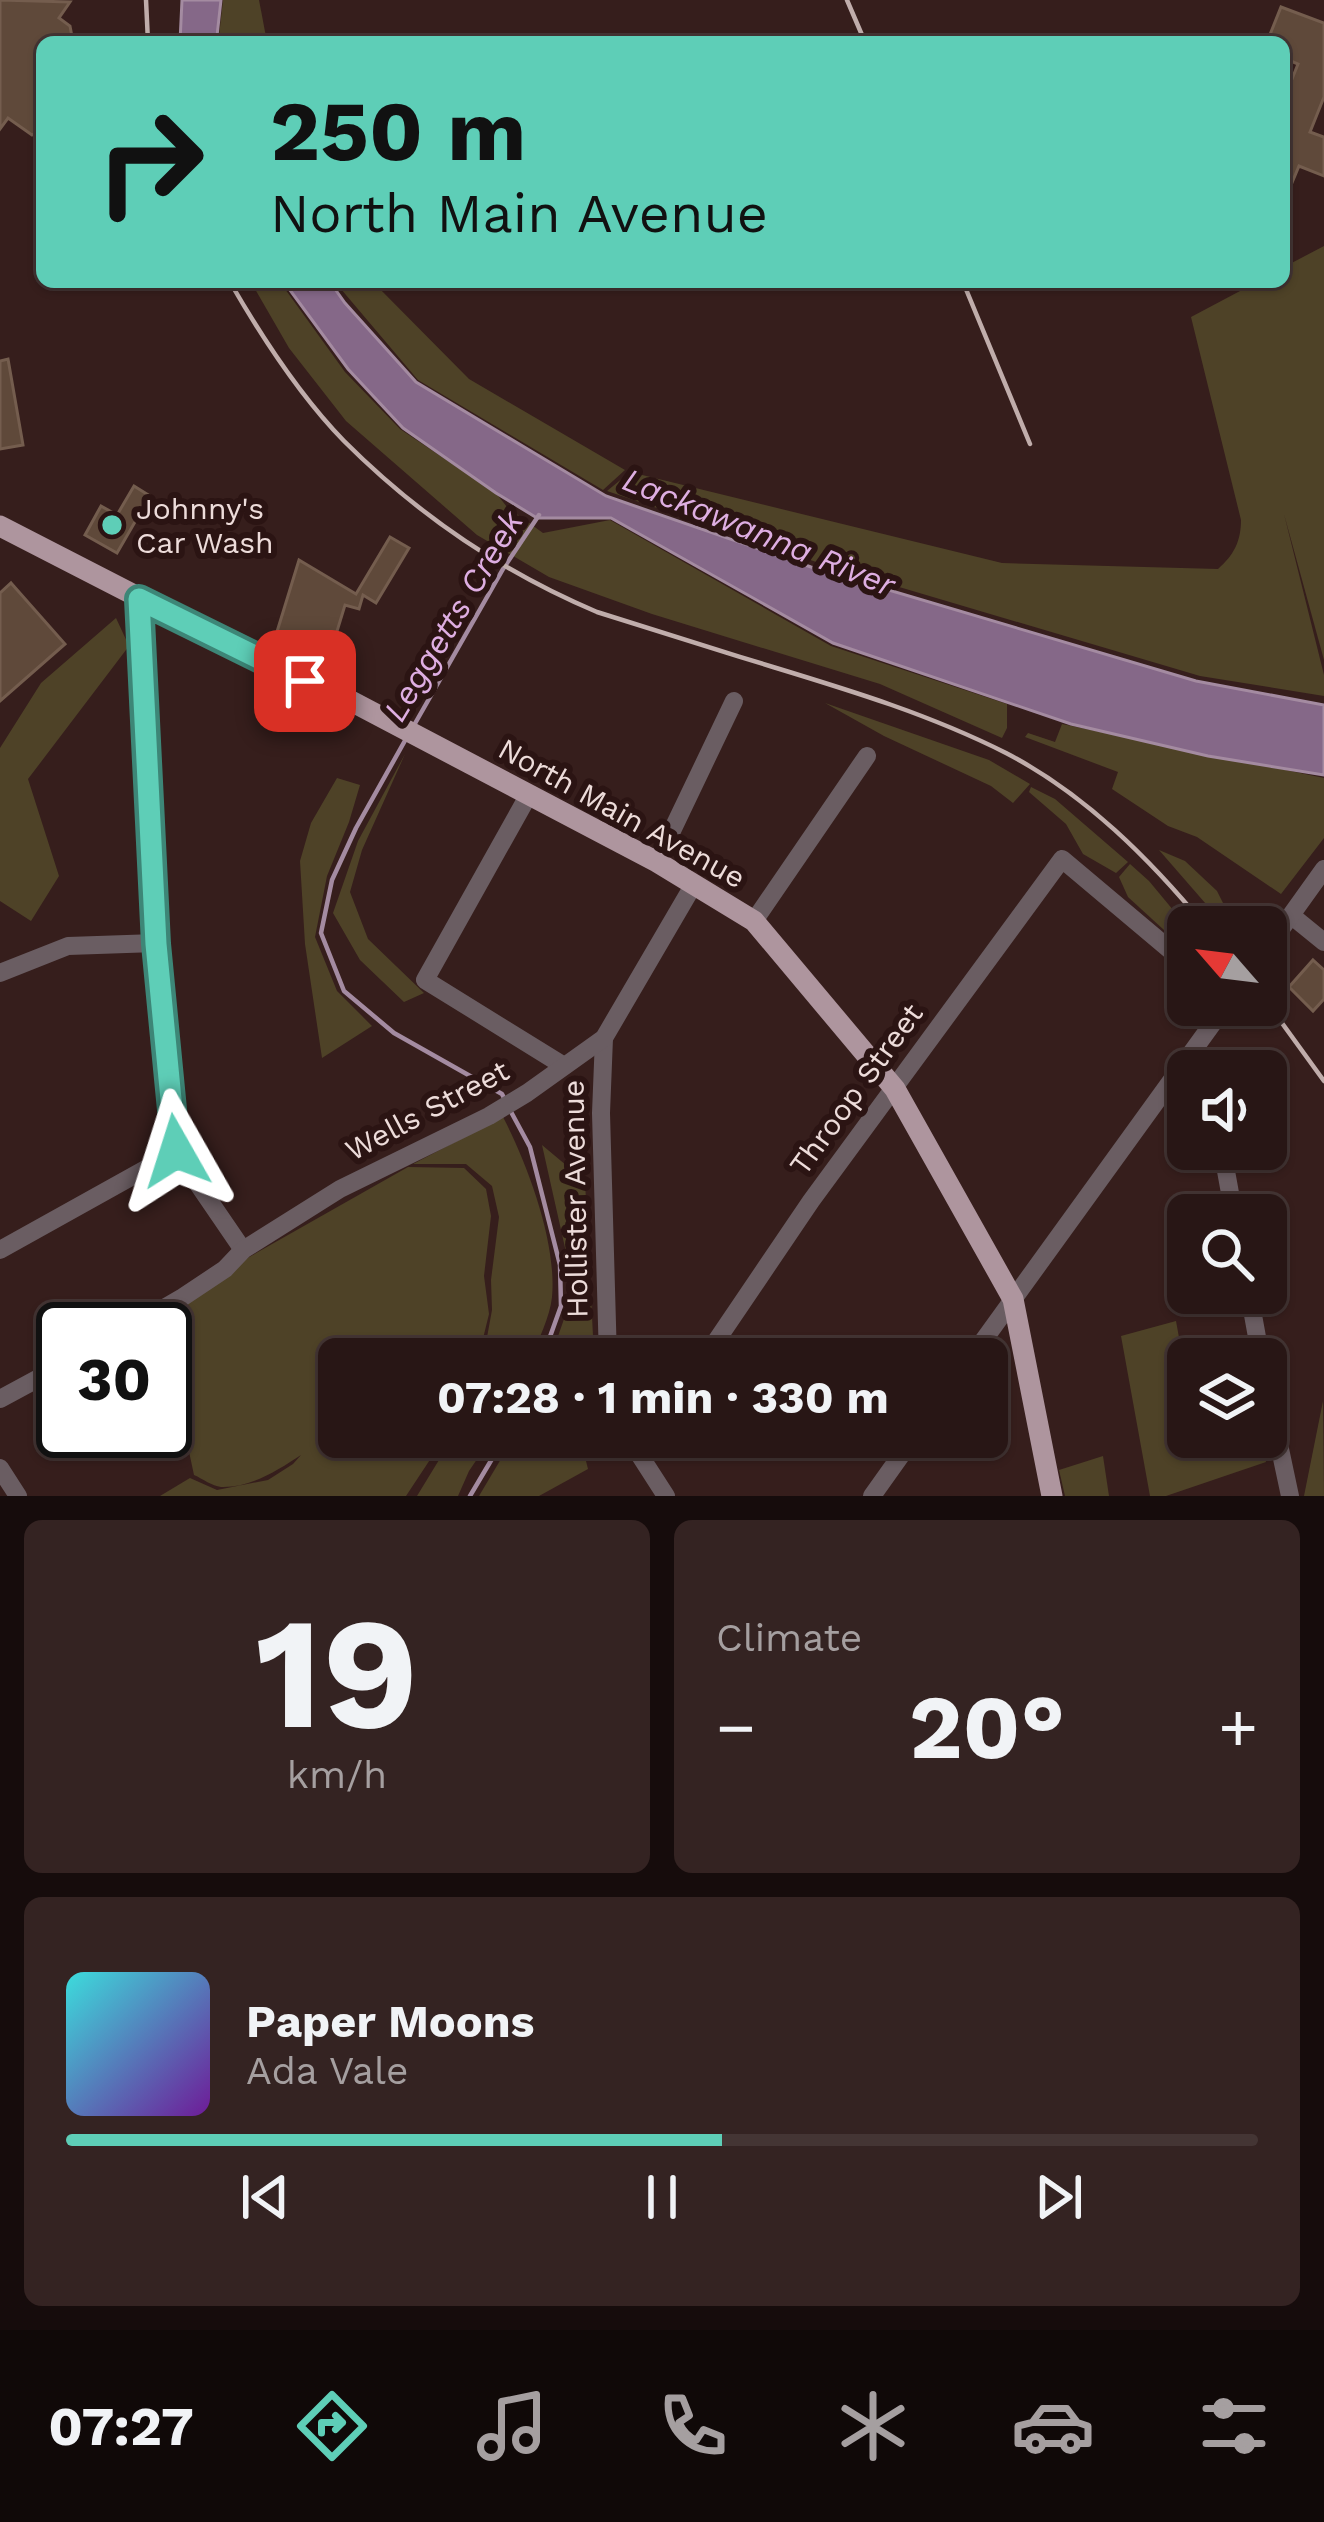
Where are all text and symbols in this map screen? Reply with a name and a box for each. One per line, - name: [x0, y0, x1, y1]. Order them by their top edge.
- text: 250 m: [270, 82, 526, 180]
- icon: right: [72, 84, 228, 240]
- text: North Main Avenue: [270, 182, 768, 245]
- water label: Lackawanna River: [617, 460, 902, 605]
- place label: Johnny's Car Wash: [136, 491, 274, 560]
- water label: Leggetts Creek: [375, 503, 532, 728]
- marker: Johnny's Car Wash: [99, 512, 125, 538]
- pin: [254, 630, 356, 732]
- icon: arrive: [272, 648, 338, 714]
- street label: North Main Avenue: [493, 731, 751, 895]
- north arrow: [1167, 906, 1287, 1026]
- map controls: [1167, 906, 1287, 1458]
- street label: Throop Street: [782, 996, 930, 1181]
- button: sound: [1167, 1050, 1287, 1170]
- street label: Wells Street: [339, 1052, 515, 1168]
- street label: Hollister Avenue: [555, 1079, 595, 1319]
- position arrow: [113, 1088, 239, 1214]
- button: search: [1167, 1194, 1287, 1314]
- speed limit sign: 30: [36, 1302, 192, 1458]
- button: layers: [1167, 1338, 1287, 1458]
- text: 07:28 · 1 min · 330 m: [437, 1371, 889, 1424]
- text: 19: [255, 1582, 419, 1765]
- text: Climate: [716, 1615, 862, 1660]
- text: 20°: [909, 1674, 1065, 1780]
- text: −: [716, 1689, 756, 1766]
- text: +: [1218, 1689, 1258, 1766]
- text: km/h: [287, 1752, 387, 1797]
- text: Paper Moons: [246, 1995, 535, 2048]
- text: Ada Vale: [246, 2048, 408, 2093]
- icon: previous: [232, 2164, 298, 2230]
- icon: pause: [629, 2164, 695, 2230]
- icon: next: [1026, 2164, 1092, 2230]
- icon: directions: [290, 2384, 374, 2468]
- icon: music: [470, 2384, 554, 2468]
- icon: phone: [651, 2384, 735, 2468]
- icon: climate: [831, 2384, 915, 2468]
- icon: car: [1011, 2384, 1095, 2468]
- icon: filters: [1192, 2384, 1276, 2468]
- text: 07:27: [48, 2395, 194, 2458]

